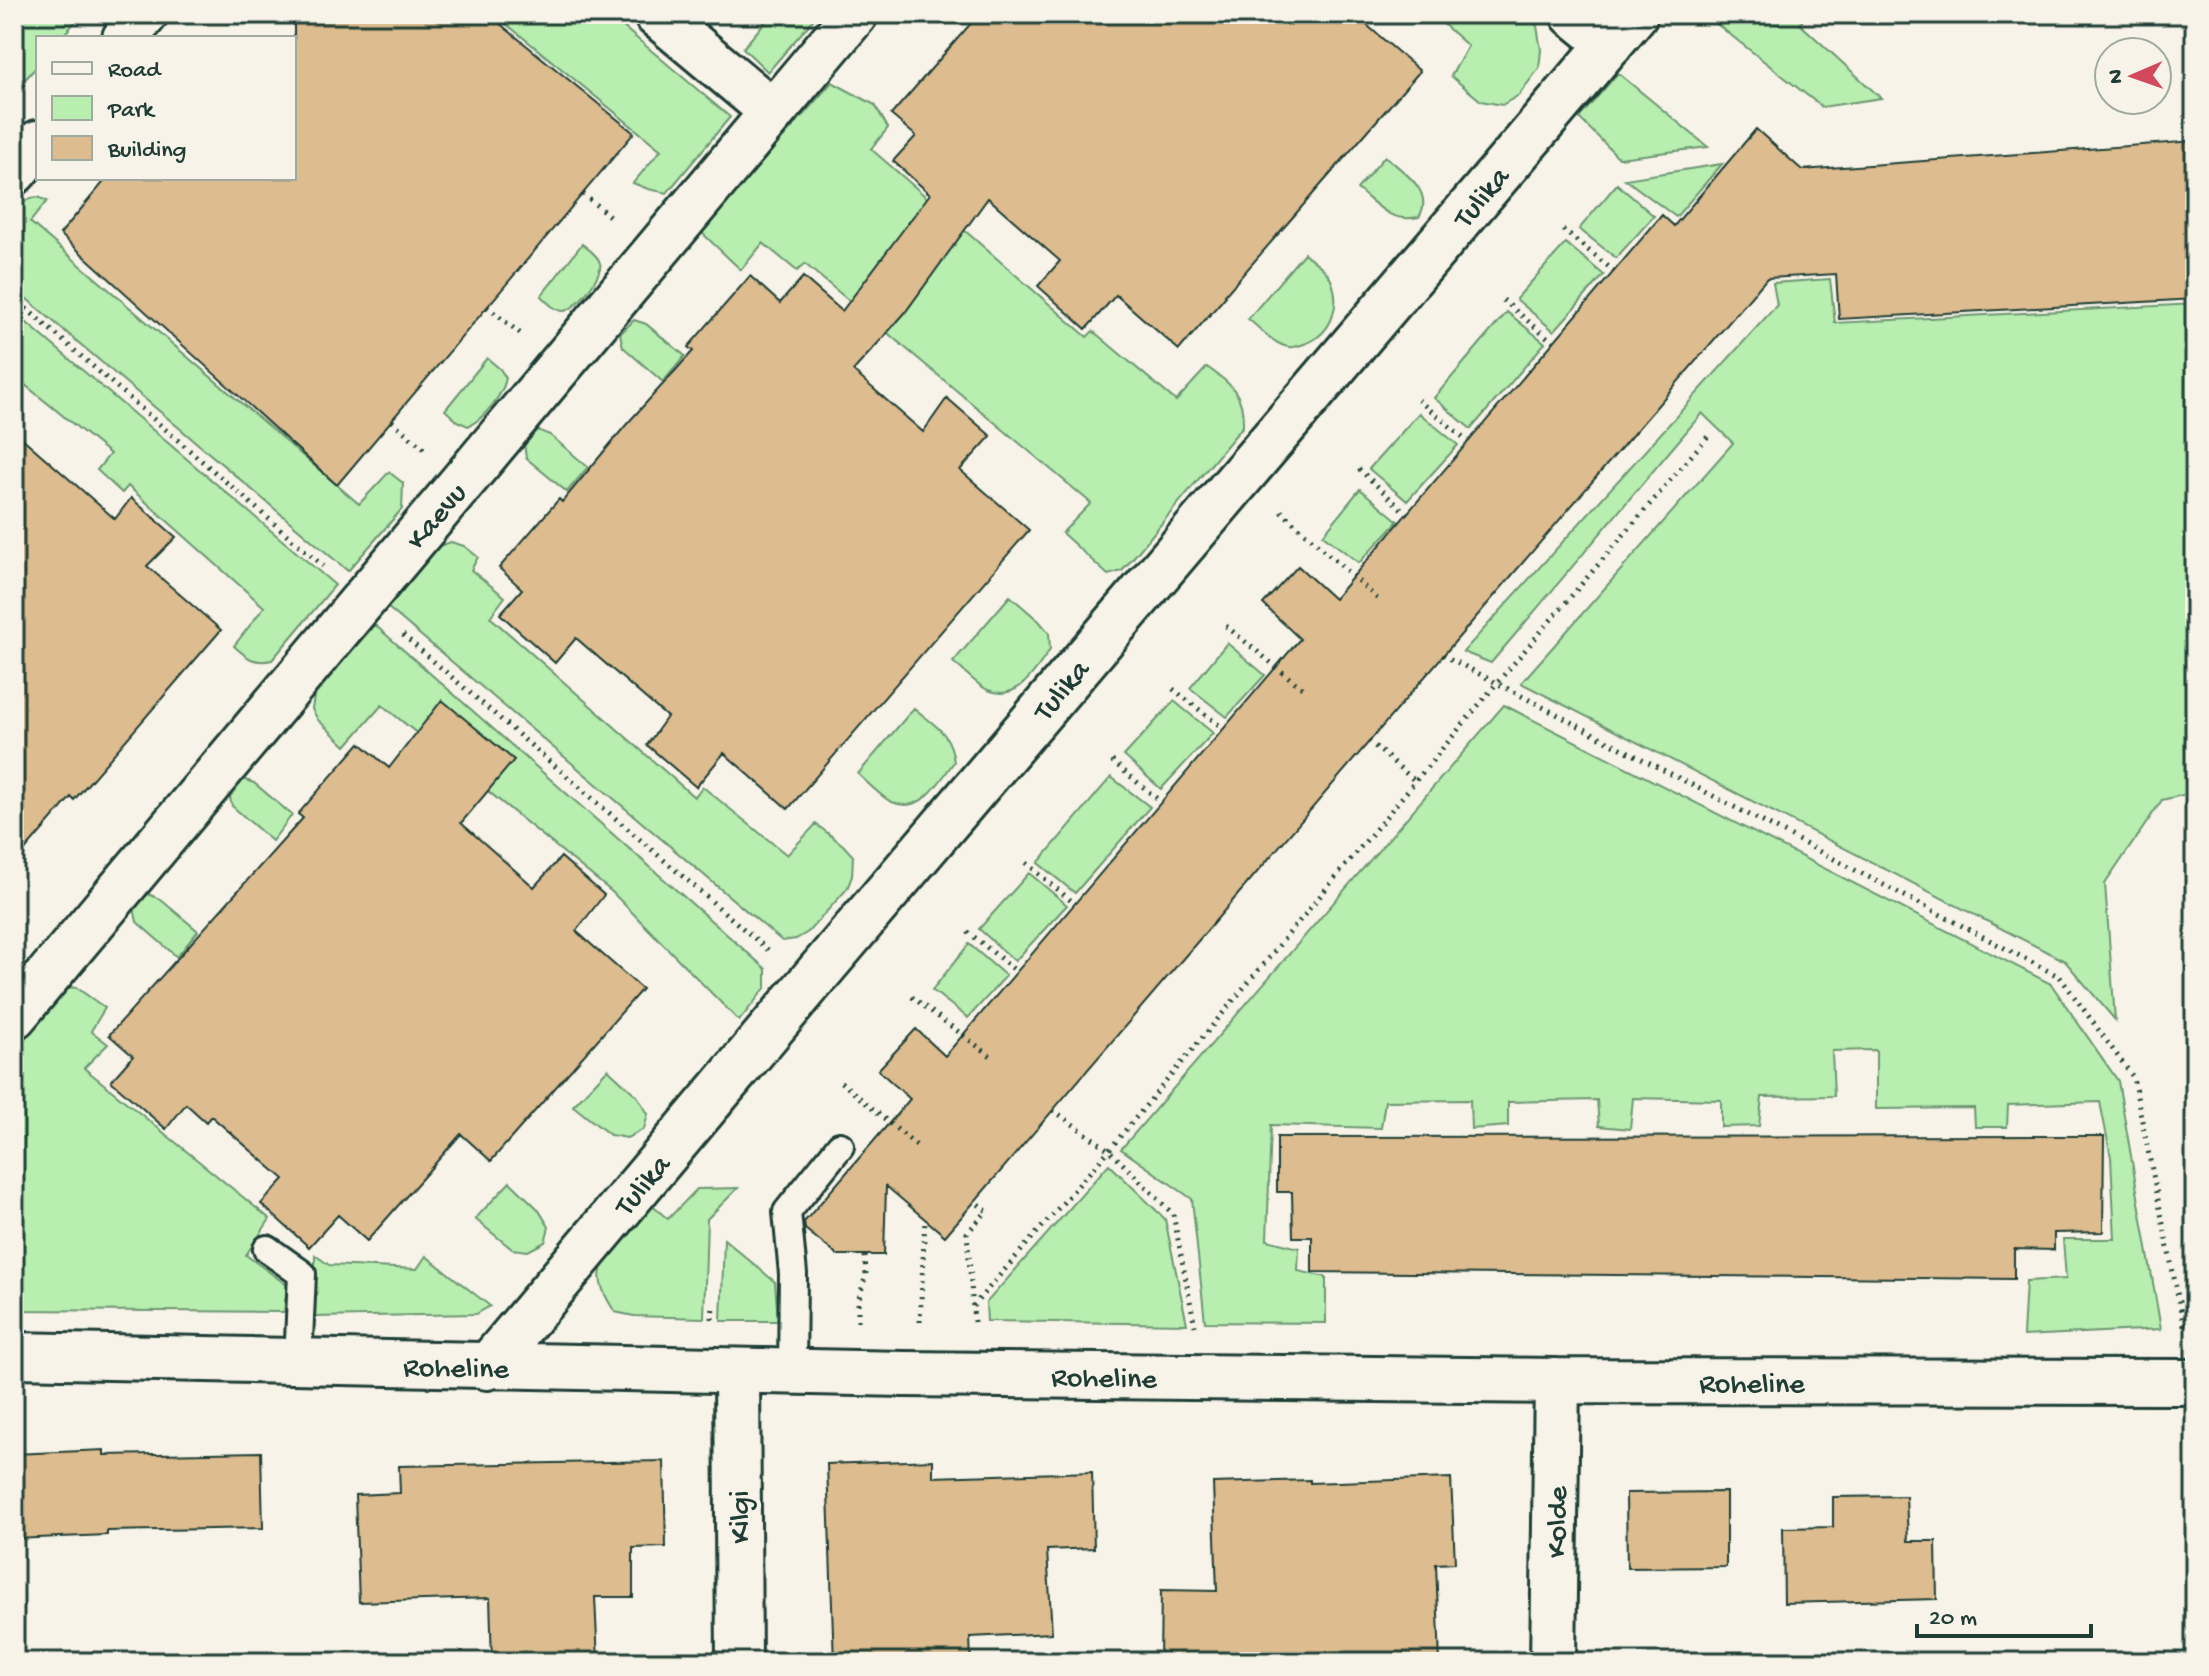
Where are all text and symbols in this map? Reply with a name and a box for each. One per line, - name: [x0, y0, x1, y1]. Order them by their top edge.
- legend: [36, 36, 296, 180]
- north arrow: [2093, 36, 2173, 116]
- text: Road: [108, 57, 162, 86]
- text: N: [2104, 69, 2130, 84]
- text: Park: [107, 97, 156, 126]
- text: Building: [107, 137, 186, 166]
- street label: Tulika: [1447, 160, 1520, 238]
- street label: Kaevu: [401, 478, 476, 558]
- street label: Tulika: [1027, 653, 1100, 731]
- street label: Tulika: [608, 1148, 681, 1226]
- street label: Roheline: [403, 1352, 510, 1389]
- street label: Roheline: [1051, 1362, 1158, 1399]
- street label: Roheline: [1699, 1369, 1805, 1404]
- street label: Kolde: [1541, 1485, 1578, 1558]
- street label: Kilgi: [725, 1490, 760, 1544]
- scale bar: [1917, 1588, 2091, 1638]
- text: 20 m: [1929, 1605, 1977, 1634]

